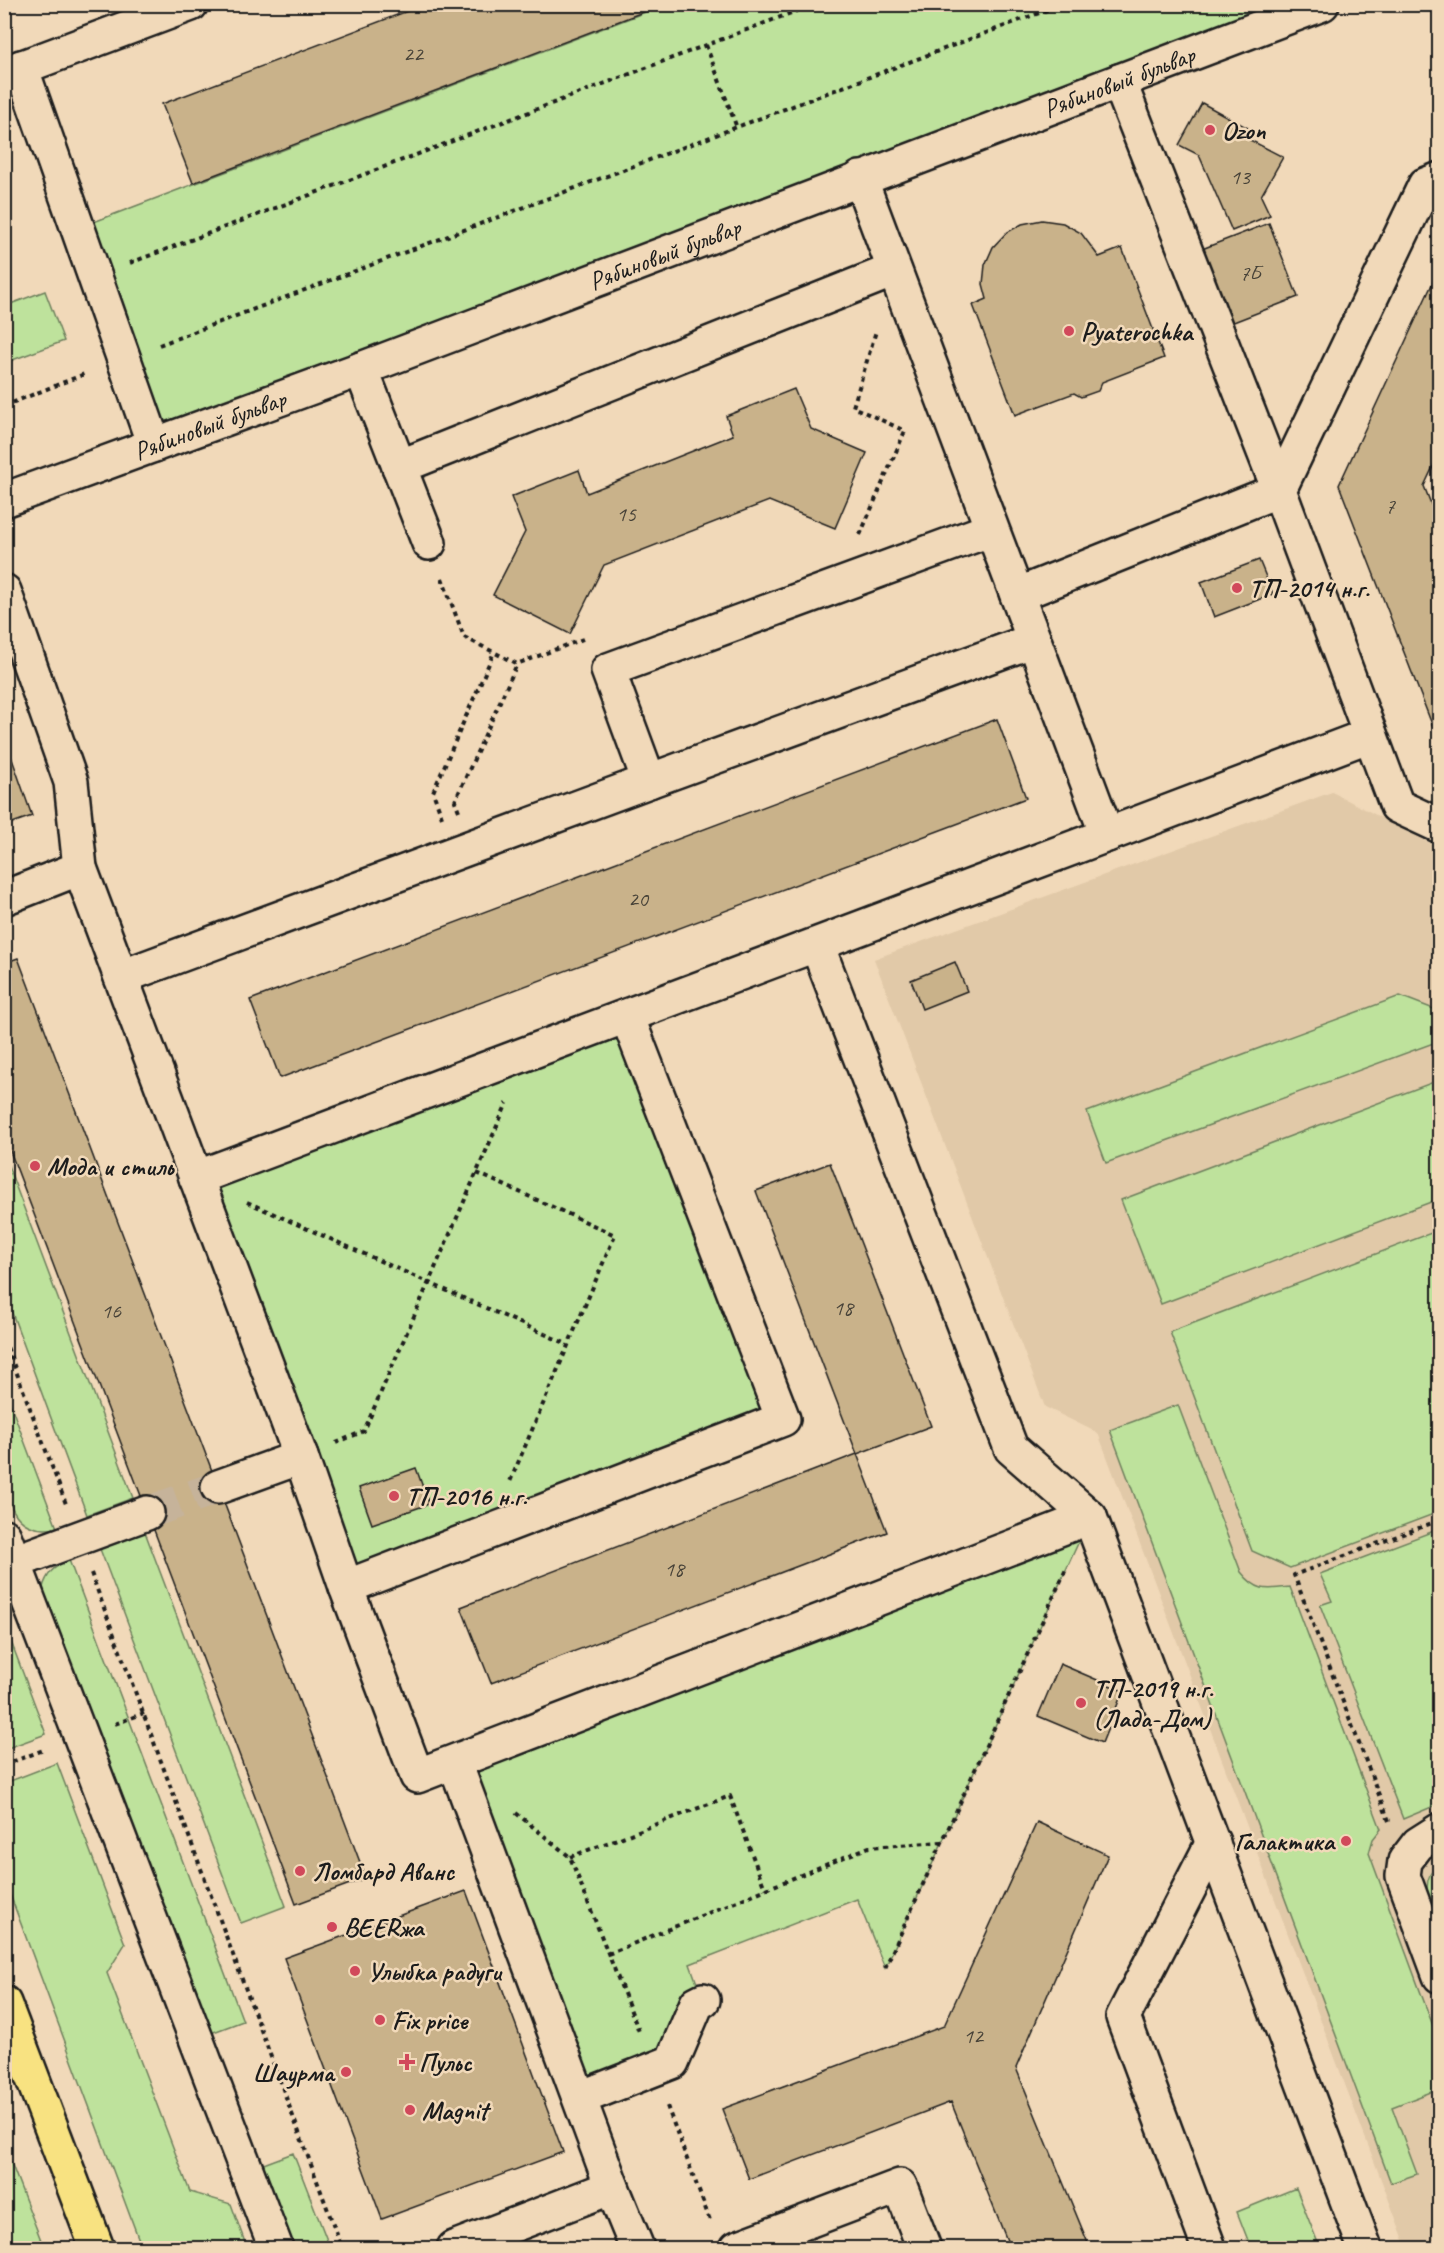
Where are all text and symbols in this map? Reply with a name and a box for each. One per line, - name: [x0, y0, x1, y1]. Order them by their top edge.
- street label: Рябиновый бульвар: [1038, 37, 1201, 125]
- house number: 22: [403, 40, 425, 68]
- place label: Ozon: [1222, 114, 1267, 147]
- marker: Ozon: [1203, 123, 1217, 137]
- house number: 13: [1230, 163, 1252, 191]
- street label: Рябиновый бульвар: [584, 209, 747, 297]
- house number: 7Б: [1239, 259, 1264, 287]
- place label: Pyaterochka: [1081, 315, 1195, 348]
- marker: Pyaterochka: [1062, 324, 1076, 338]
- street label: Рябиновый бульвар: [129, 381, 292, 468]
- house number: 7: [1385, 492, 1396, 520]
- house number: 15: [616, 500, 637, 528]
- place label: ТП-2014 н.г.: [1249, 572, 1370, 605]
- marker: ТП-2014 н.г.: [1230, 581, 1244, 595]
- house number: 20: [628, 885, 650, 913]
- place label: Мода и стиль: [47, 1150, 175, 1183]
- marker: Мода и стиль: [28, 1159, 42, 1173]
- house number: 18: [833, 1294, 855, 1322]
- house number: 16: [101, 1297, 122, 1325]
- place label: ТП-2016 н.г.: [406, 1480, 528, 1513]
- marker: ТП-2016 н.г.: [387, 1489, 401, 1503]
- house number: 18: [664, 1555, 686, 1583]
- place label: ТП-2019 н.г. (Лада-Дом): [1093, 1672, 1214, 1735]
- marker: ТП-2019 н.г. (Лада-Дом): [1074, 1696, 1088, 1710]
- place label: Галактика: [1235, 1825, 1336, 1858]
- marker: Галактика: [1339, 1834, 1353, 1848]
- place label: Ломбард Аванс: [312, 1855, 455, 1888]
- marker: Ломбард Аванс: [293, 1864, 307, 1878]
- place label: BEERжа: [344, 1911, 426, 1944]
- marker: BEERжа: [325, 1920, 339, 1934]
- place label: Улыбка радуги: [367, 1955, 503, 1988]
- marker: Улыбка радуги: [348, 1964, 362, 1978]
- place label: Fix price: [392, 2004, 469, 2037]
- marker: Fix price: [373, 2013, 387, 2027]
- house number: 12: [963, 2022, 985, 2050]
- place label: Пульс: [419, 2046, 472, 2079]
- marker: Пульс: [400, 2055, 414, 2069]
- place label: Шаурма: [253, 2056, 337, 2089]
- marker: Шаурма: [339, 2065, 353, 2079]
- place label: Magnit: [422, 2094, 492, 2127]
- marker: Magnit: [403, 2103, 417, 2117]

